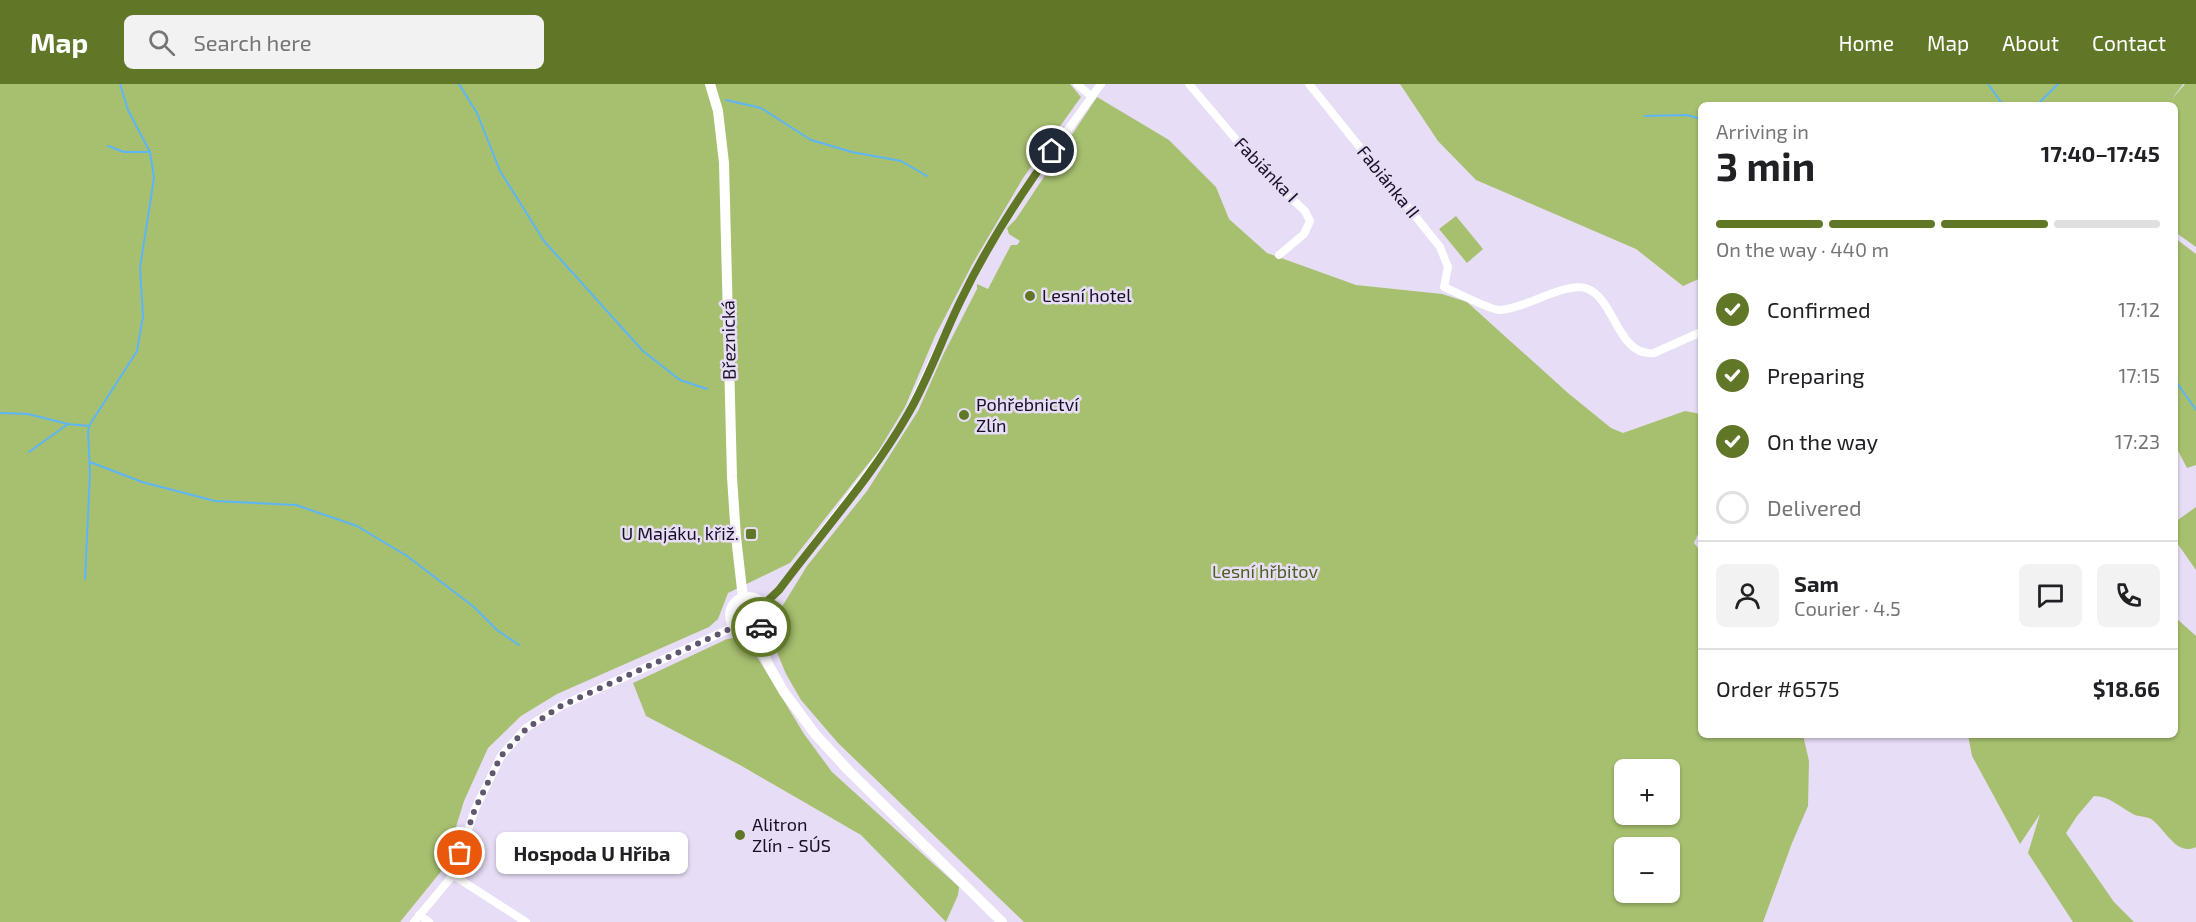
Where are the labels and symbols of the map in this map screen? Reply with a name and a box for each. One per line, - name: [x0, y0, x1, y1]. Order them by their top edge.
- pin: [1026, 125, 1077, 176]
- street label: Fabiánka I: [1230, 132, 1303, 206]
- street label: Fabiánka II: [1353, 141, 1425, 222]
- place label: Lesní hotel: [1042, 284, 1132, 306]
- marker: Lesní hotel: [1023, 289, 1037, 303]
- street label: Březnická: [716, 300, 740, 380]
- place label: Pohřebnictví Zlín: [976, 393, 1079, 436]
- marker: Pohřebnictví Zlín: [957, 408, 971, 422]
- place label: U Majáku, křiž.: [621, 522, 739, 544]
- marker: U Majáku, křiž.: [744, 527, 758, 541]
- park label: Lesní hřbitov: [1212, 560, 1318, 582]
- courier: [731, 597, 791, 657]
- place label: Alitron Zlín - SÚS: [752, 813, 831, 856]
- pin: [434, 827, 485, 878]
- marker: Alitron Zlín - SÚS: [733, 828, 747, 842]
- callout: Hospoda U Hřiba: [496, 832, 688, 874]

